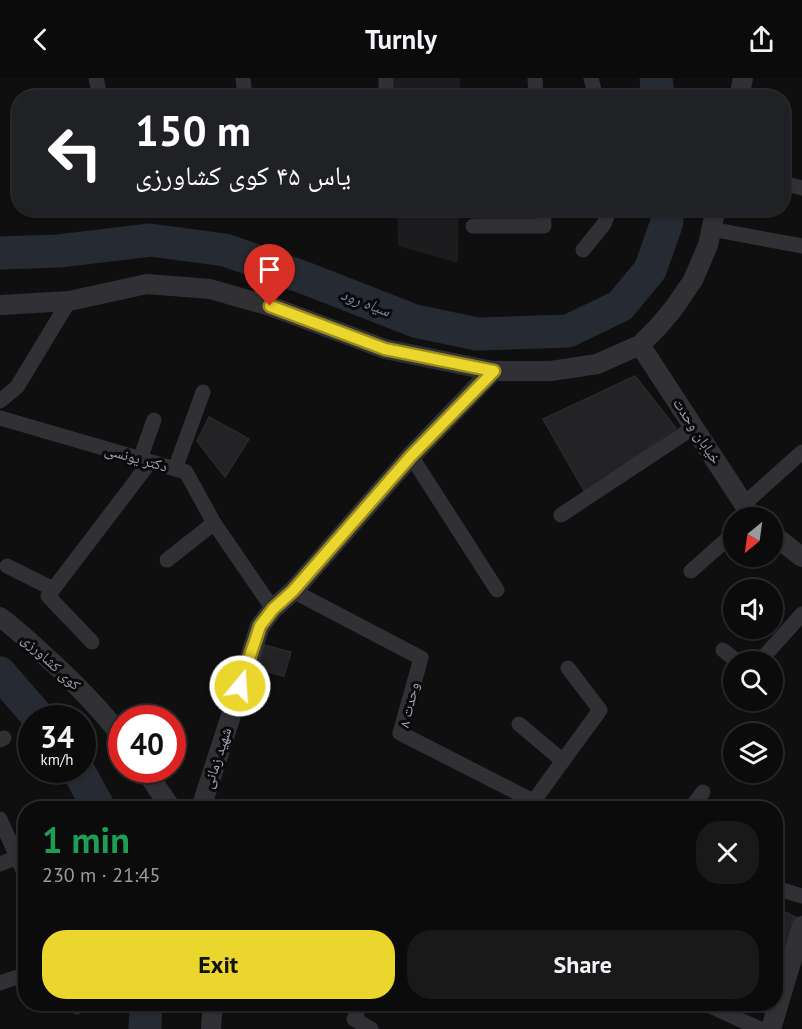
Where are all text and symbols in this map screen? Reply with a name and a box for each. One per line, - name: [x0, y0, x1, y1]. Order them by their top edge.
- text: Turnly: [365, 22, 437, 56]
- icon: back: [24, 23, 57, 56]
- icon: share: [745, 23, 778, 56]
- text: 150 m: [135, 103, 251, 158]
- icon: left: [36, 114, 114, 192]
- text: یاس ۴۵ کوی کشاورزی: [135, 158, 351, 192]
- pin: [244, 244, 295, 306]
- icon: arrive: [253, 253, 286, 286]
- water label: سیاه رود: [338, 283, 394, 321]
- street label: خیابان وحدت: [668, 394, 726, 468]
- street label: دکتر یونسی: [102, 440, 170, 476]
- north arrow: [723, 507, 783, 567]
- map controls: [723, 507, 783, 783]
- button: sound: [723, 579, 783, 639]
- street label: کوی کشاورزی: [17, 629, 85, 695]
- button: search: [723, 651, 783, 711]
- position arrow: [208, 654, 272, 718]
- street label: وحدت ۸: [394, 680, 423, 729]
- speed limit sign: 40: [108, 705, 186, 783]
- text: 34: [40, 717, 74, 756]
- button: layers: [723, 723, 783, 783]
- street label: شهید زمانی: [198, 725, 236, 791]
- text: km/h: [41, 750, 73, 769]
- text: 1 min: [42, 816, 130, 863]
- button: close: [696, 821, 759, 884]
- text: 230 m · 21:45: [42, 862, 160, 888]
- button: Exit: [42, 930, 395, 999]
- button: Share: [407, 930, 759, 999]

